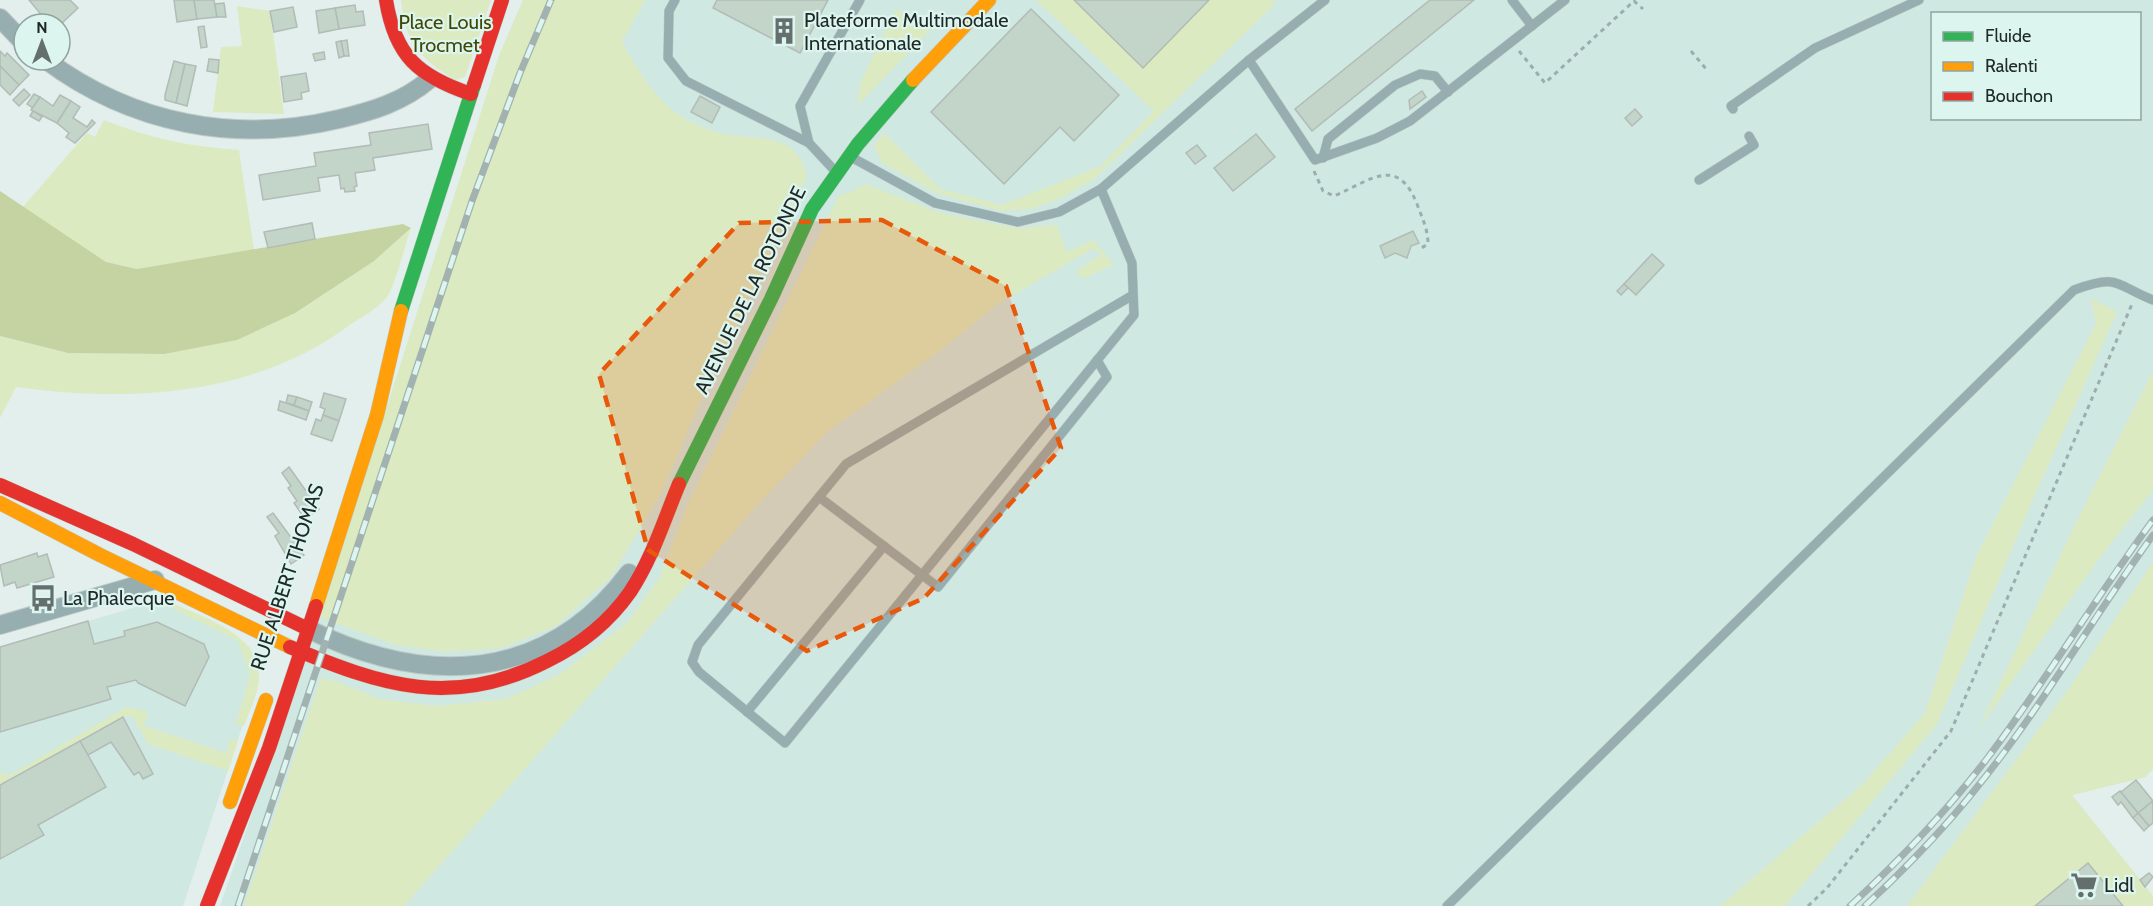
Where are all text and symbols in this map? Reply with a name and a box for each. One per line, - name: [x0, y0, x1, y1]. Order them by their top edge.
- place label: Plateforme Multimodale Internationale: [804, 8, 1009, 55]
- park label: Place Louis Trocmet: [398, 10, 492, 57]
- north arrow: [12, 12, 72, 72]
- legend: [1931, 12, 2141, 120]
- building icon: Plateforme Multimodale Internationale: [769, 16, 799, 46]
- text: N: [36, 18, 48, 37]
- text: Fluide: [1985, 25, 2031, 47]
- text: Ralenti: [1985, 55, 2038, 77]
- text: Bouchon: [1985, 85, 2053, 107]
- street label: AVENUE DE LA ROTONDE: [689, 182, 811, 398]
- street label: RUE ALBERT THOMAS: [245, 480, 329, 673]
- bus stop icon: La Phalecque: [28, 583, 58, 613]
- place label: La Phalecque: [63, 586, 175, 610]
- supermarket icon: Lidl: [2069, 870, 2099, 900]
- place label: Lidl: [2104, 873, 2134, 897]

